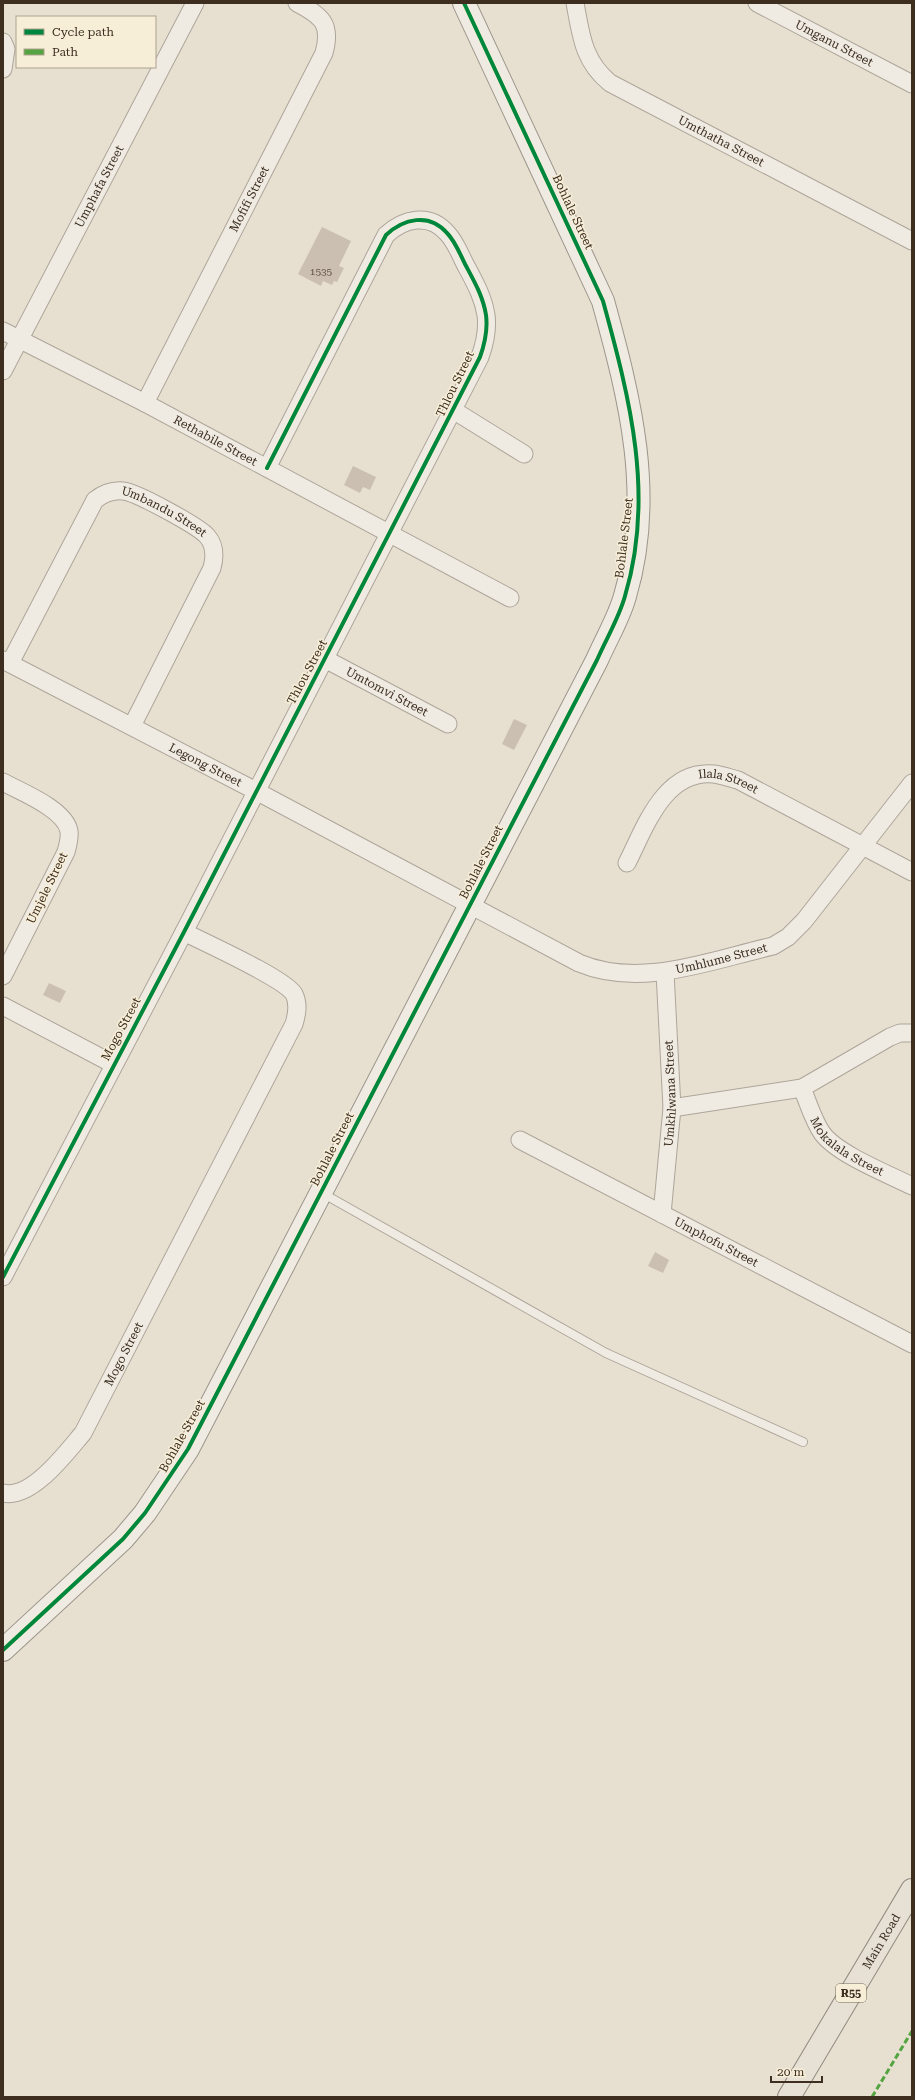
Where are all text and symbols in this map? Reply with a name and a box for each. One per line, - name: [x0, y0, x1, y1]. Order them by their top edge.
- legend: [16, 16, 156, 68]
- street label: Umganu Street: [793, 17, 876, 70]
- text: Cycle path: [52, 25, 114, 39]
- text: Path: [52, 45, 78, 59]
- street label: Umthatha Street: [676, 113, 767, 170]
- street label: Umphafa Street: [72, 143, 127, 230]
- street label: Mofifi Street: [227, 163, 272, 234]
- street label: Bohlale Street: [550, 172, 597, 252]
- house number: 1535: [310, 266, 333, 277]
- street label: Thlou Street: [433, 348, 477, 419]
- street label: Rethabile Street: [171, 413, 260, 469]
- street label: Umbandu Street: [120, 484, 210, 540]
- street label: Bohlale Street: [612, 496, 636, 579]
- street label: Thlou Street: [284, 637, 330, 707]
- street label: Umtomvi Street: [343, 664, 431, 719]
- street label: Legong Street: [167, 740, 245, 790]
- street label: Ilala Street: [697, 767, 761, 797]
- street label: Bohlale Street: [456, 822, 506, 901]
- street label: Umjele Street: [24, 849, 71, 926]
- street label: Umhlume Street: [674, 940, 769, 976]
- street label: Mogo Street: [98, 994, 144, 1063]
- street label: Umkhlwana Street: [661, 1039, 679, 1147]
- street label: Bohlale Street: [307, 1109, 357, 1188]
- street label: Mokalala Street: [807, 1115, 886, 1179]
- street label: Umphofu Street: [672, 1214, 761, 1270]
- street label: Mogo Street: [101, 1319, 146, 1388]
- street label: Bohlale Street: [156, 1397, 208, 1475]
- street label: Main Road: [860, 1911, 903, 1972]
- road number: R55: [836, 1984, 866, 2002]
- scale bar: [771, 2058, 822, 2084]
- text: 20 m: [777, 2065, 804, 2079]

